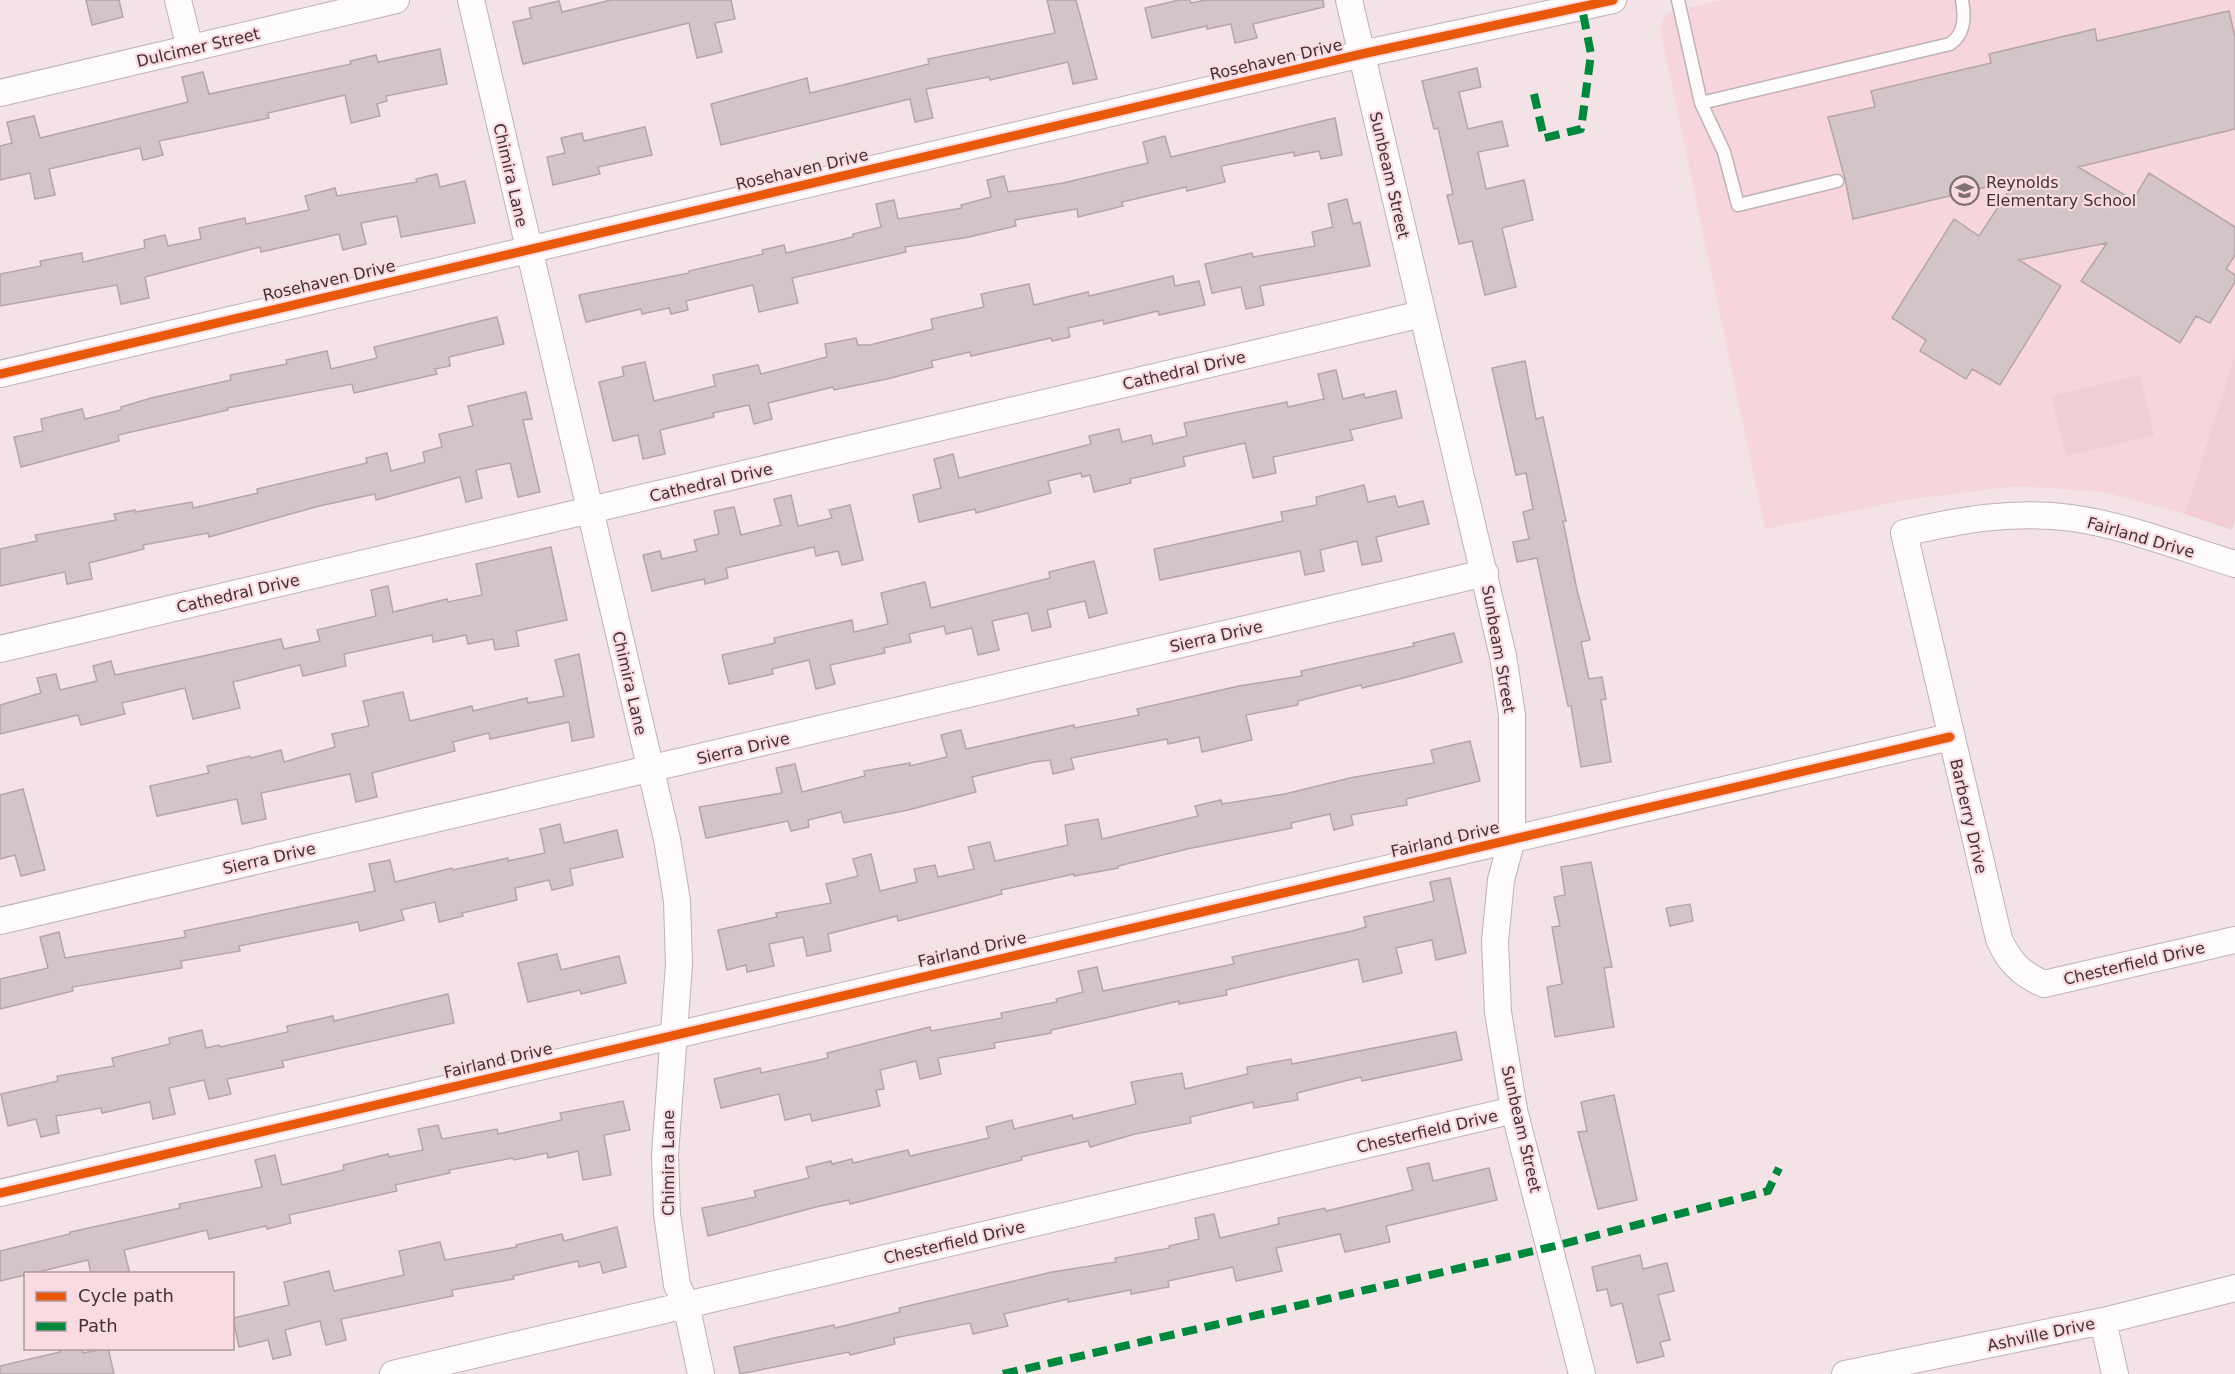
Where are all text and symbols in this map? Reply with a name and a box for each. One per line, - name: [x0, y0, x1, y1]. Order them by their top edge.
- street label: Dulcimer Street: [135, 24, 262, 71]
- street label: Rosehaven Drive: [1208, 35, 1344, 84]
- street label: Sunbeam Street: [1366, 110, 1413, 240]
- street label: Chimira Lane: [489, 121, 532, 229]
- street label: Rosehaven Drive: [734, 145, 870, 194]
- place label: Reynolds Elementary School: [1986, 173, 2136, 210]
- school or university icon: Reynolds Elementary School: [1949, 175, 1981, 207]
- street label: Rosehaven Drive: [261, 256, 397, 305]
- street label: Cathedral Drive: [1121, 347, 1248, 394]
- street label: Cathedral Drive: [648, 459, 775, 506]
- street label: Fairland Drive: [2085, 513, 2197, 562]
- street label: Cathedral Drive: [175, 570, 302, 617]
- street label: Sunbeam Street: [1478, 584, 1519, 715]
- street label: Sierra Drive: [1168, 617, 1264, 656]
- street label: Chimira Lane: [608, 629, 651, 737]
- street label: Sierra Drive: [695, 729, 791, 768]
- street label: Barberry Drive: [1946, 757, 1991, 875]
- street label: Fairland Drive: [1389, 818, 1501, 861]
- street label: Sierra Drive: [221, 839, 317, 878]
- street label: Fairland Drive: [916, 928, 1028, 971]
- street label: Chesterfield Drive: [2062, 938, 2207, 989]
- street label: Fairland Drive: [442, 1039, 554, 1082]
- street label: Sunbeam Street: [1498, 1064, 1545, 1194]
- street label: Chesterfield Drive: [1355, 1106, 1500, 1157]
- street label: Chimira Lane: [659, 1110, 678, 1216]
- street label: Chesterfield Drive: [882, 1217, 1027, 1268]
- legend: [24, 1272, 234, 1350]
- text: Cycle path: [78, 1285, 174, 1306]
- street label: Ashville Drive: [1985, 1314, 2097, 1355]
- text: Path: [78, 1315, 118, 1336]

